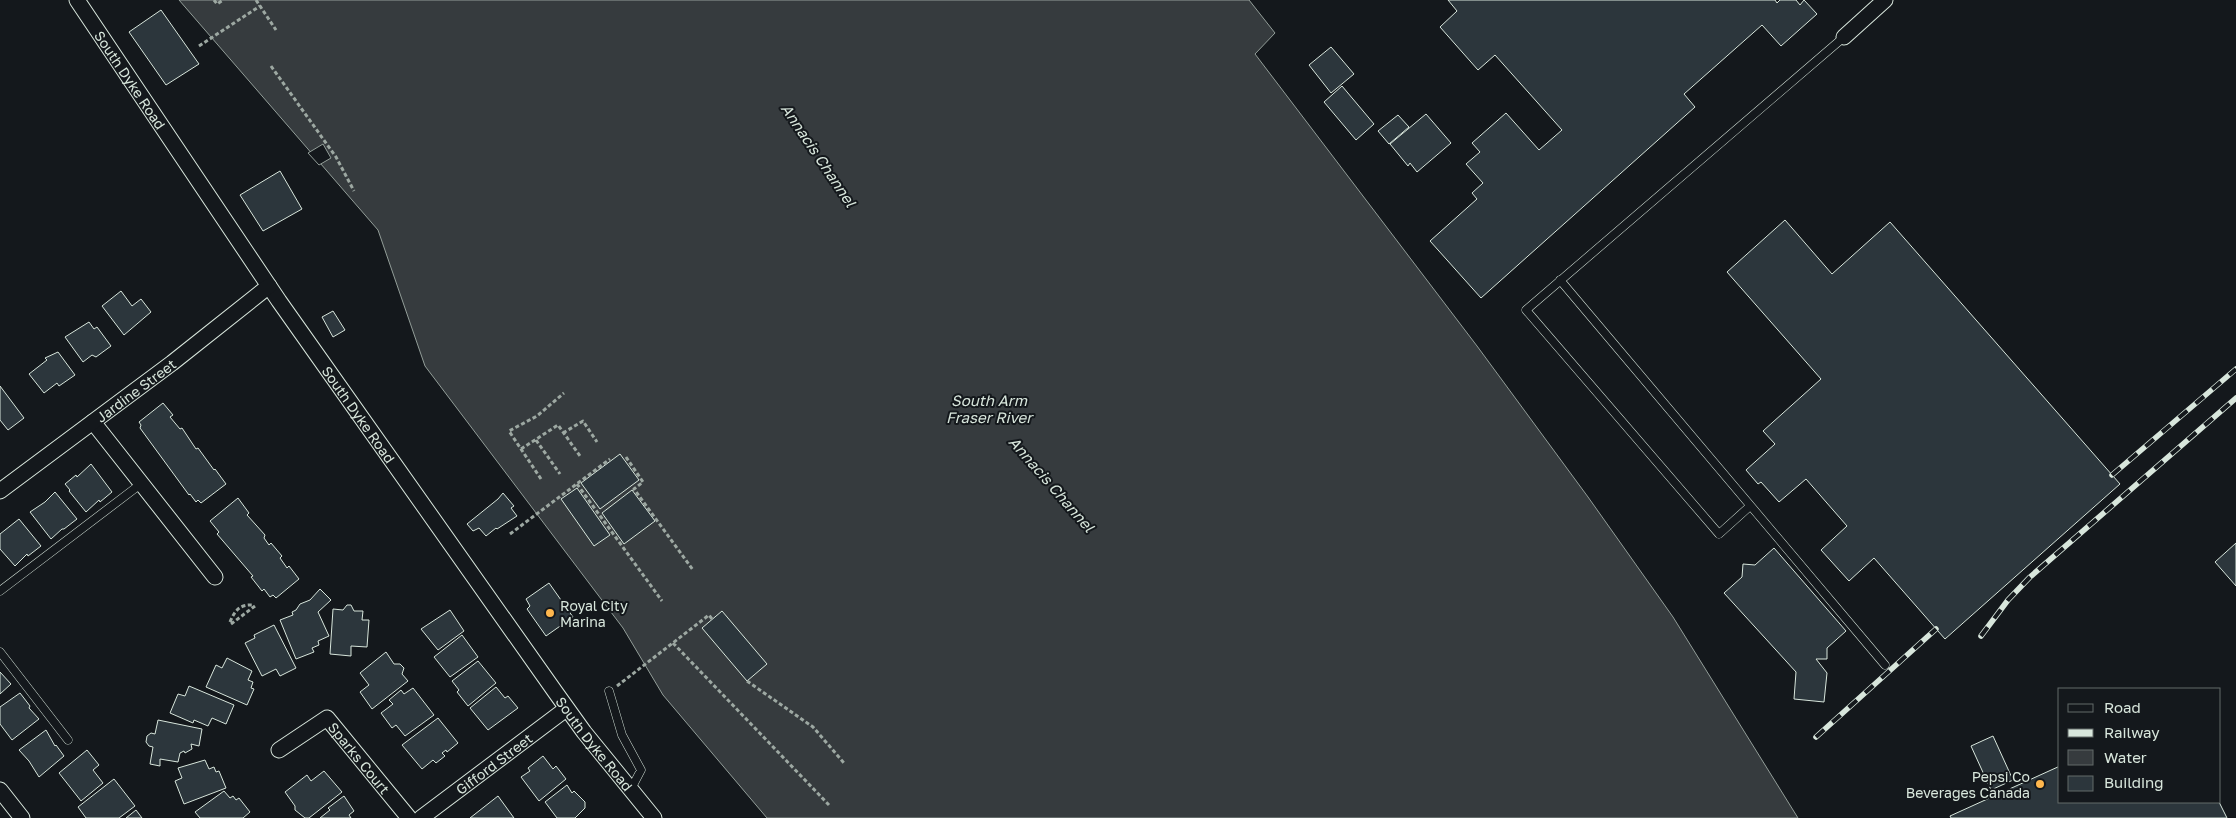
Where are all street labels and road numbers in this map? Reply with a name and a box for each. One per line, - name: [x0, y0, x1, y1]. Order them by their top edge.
- street label: South Dyke Road: [91, 27, 170, 132]
- street label: Jardine Street: [92, 355, 179, 425]
- street label: South Dyke Road: [319, 362, 399, 466]
- street label: South Dyke Road: [553, 693, 637, 794]
- street label: Sparks Court: [325, 718, 394, 797]
- street label: Gifford Street: [452, 729, 535, 798]

